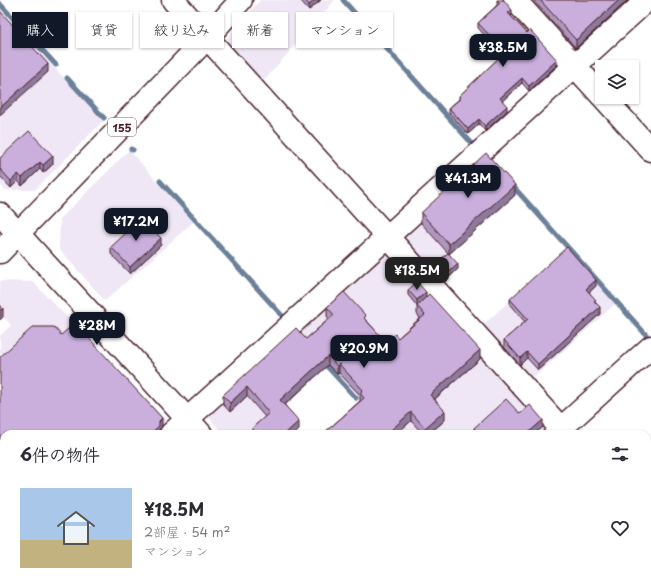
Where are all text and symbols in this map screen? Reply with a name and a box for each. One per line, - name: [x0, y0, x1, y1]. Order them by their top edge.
- chip: 購入: [12, 12, 68, 48]
- chip: 賃貸: [76, 12, 132, 48]
- chip: 絞り込み: [140, 12, 224, 48]
- chip: 新着: [232, 12, 288, 48]
- chip: マンション: [296, 12, 393, 48]
- pin: ¥38.5M: [470, 34, 536, 68]
- text: ¥38.5M: [479, 37, 527, 56]
- map controls: [595, 60, 639, 104]
- button: layers: [595, 60, 639, 104]
- road number: 155: [108, 118, 136, 136]
- pin: ¥41.3M: [435, 165, 501, 199]
- text: ¥41.3M: [445, 168, 491, 187]
- pin: ¥17.2M: [103, 208, 169, 242]
- text: ¥17.2M: [113, 211, 159, 230]
- pin: ¥18.5M: [384, 257, 450, 291]
- text: ¥18.5M: [394, 260, 440, 279]
- pin: ¥28M: [73, 312, 121, 346]
- text: ¥28M: [78, 315, 116, 334]
- pin: ¥20.9M: [331, 335, 397, 369]
- text: ¥20.9M: [339, 338, 389, 357]
- text: 6件の物件: [20, 441, 100, 467]
- icon: filters: [609, 443, 631, 465]
- text: ¥18.5M: [144, 496, 204, 522]
- icon: home: [52, 504, 100, 552]
- icon: heart: [609, 517, 631, 539]
- text: 2部屋 · 54 m²: [144, 522, 230, 541]
- text: マンション: [144, 541, 208, 560]

